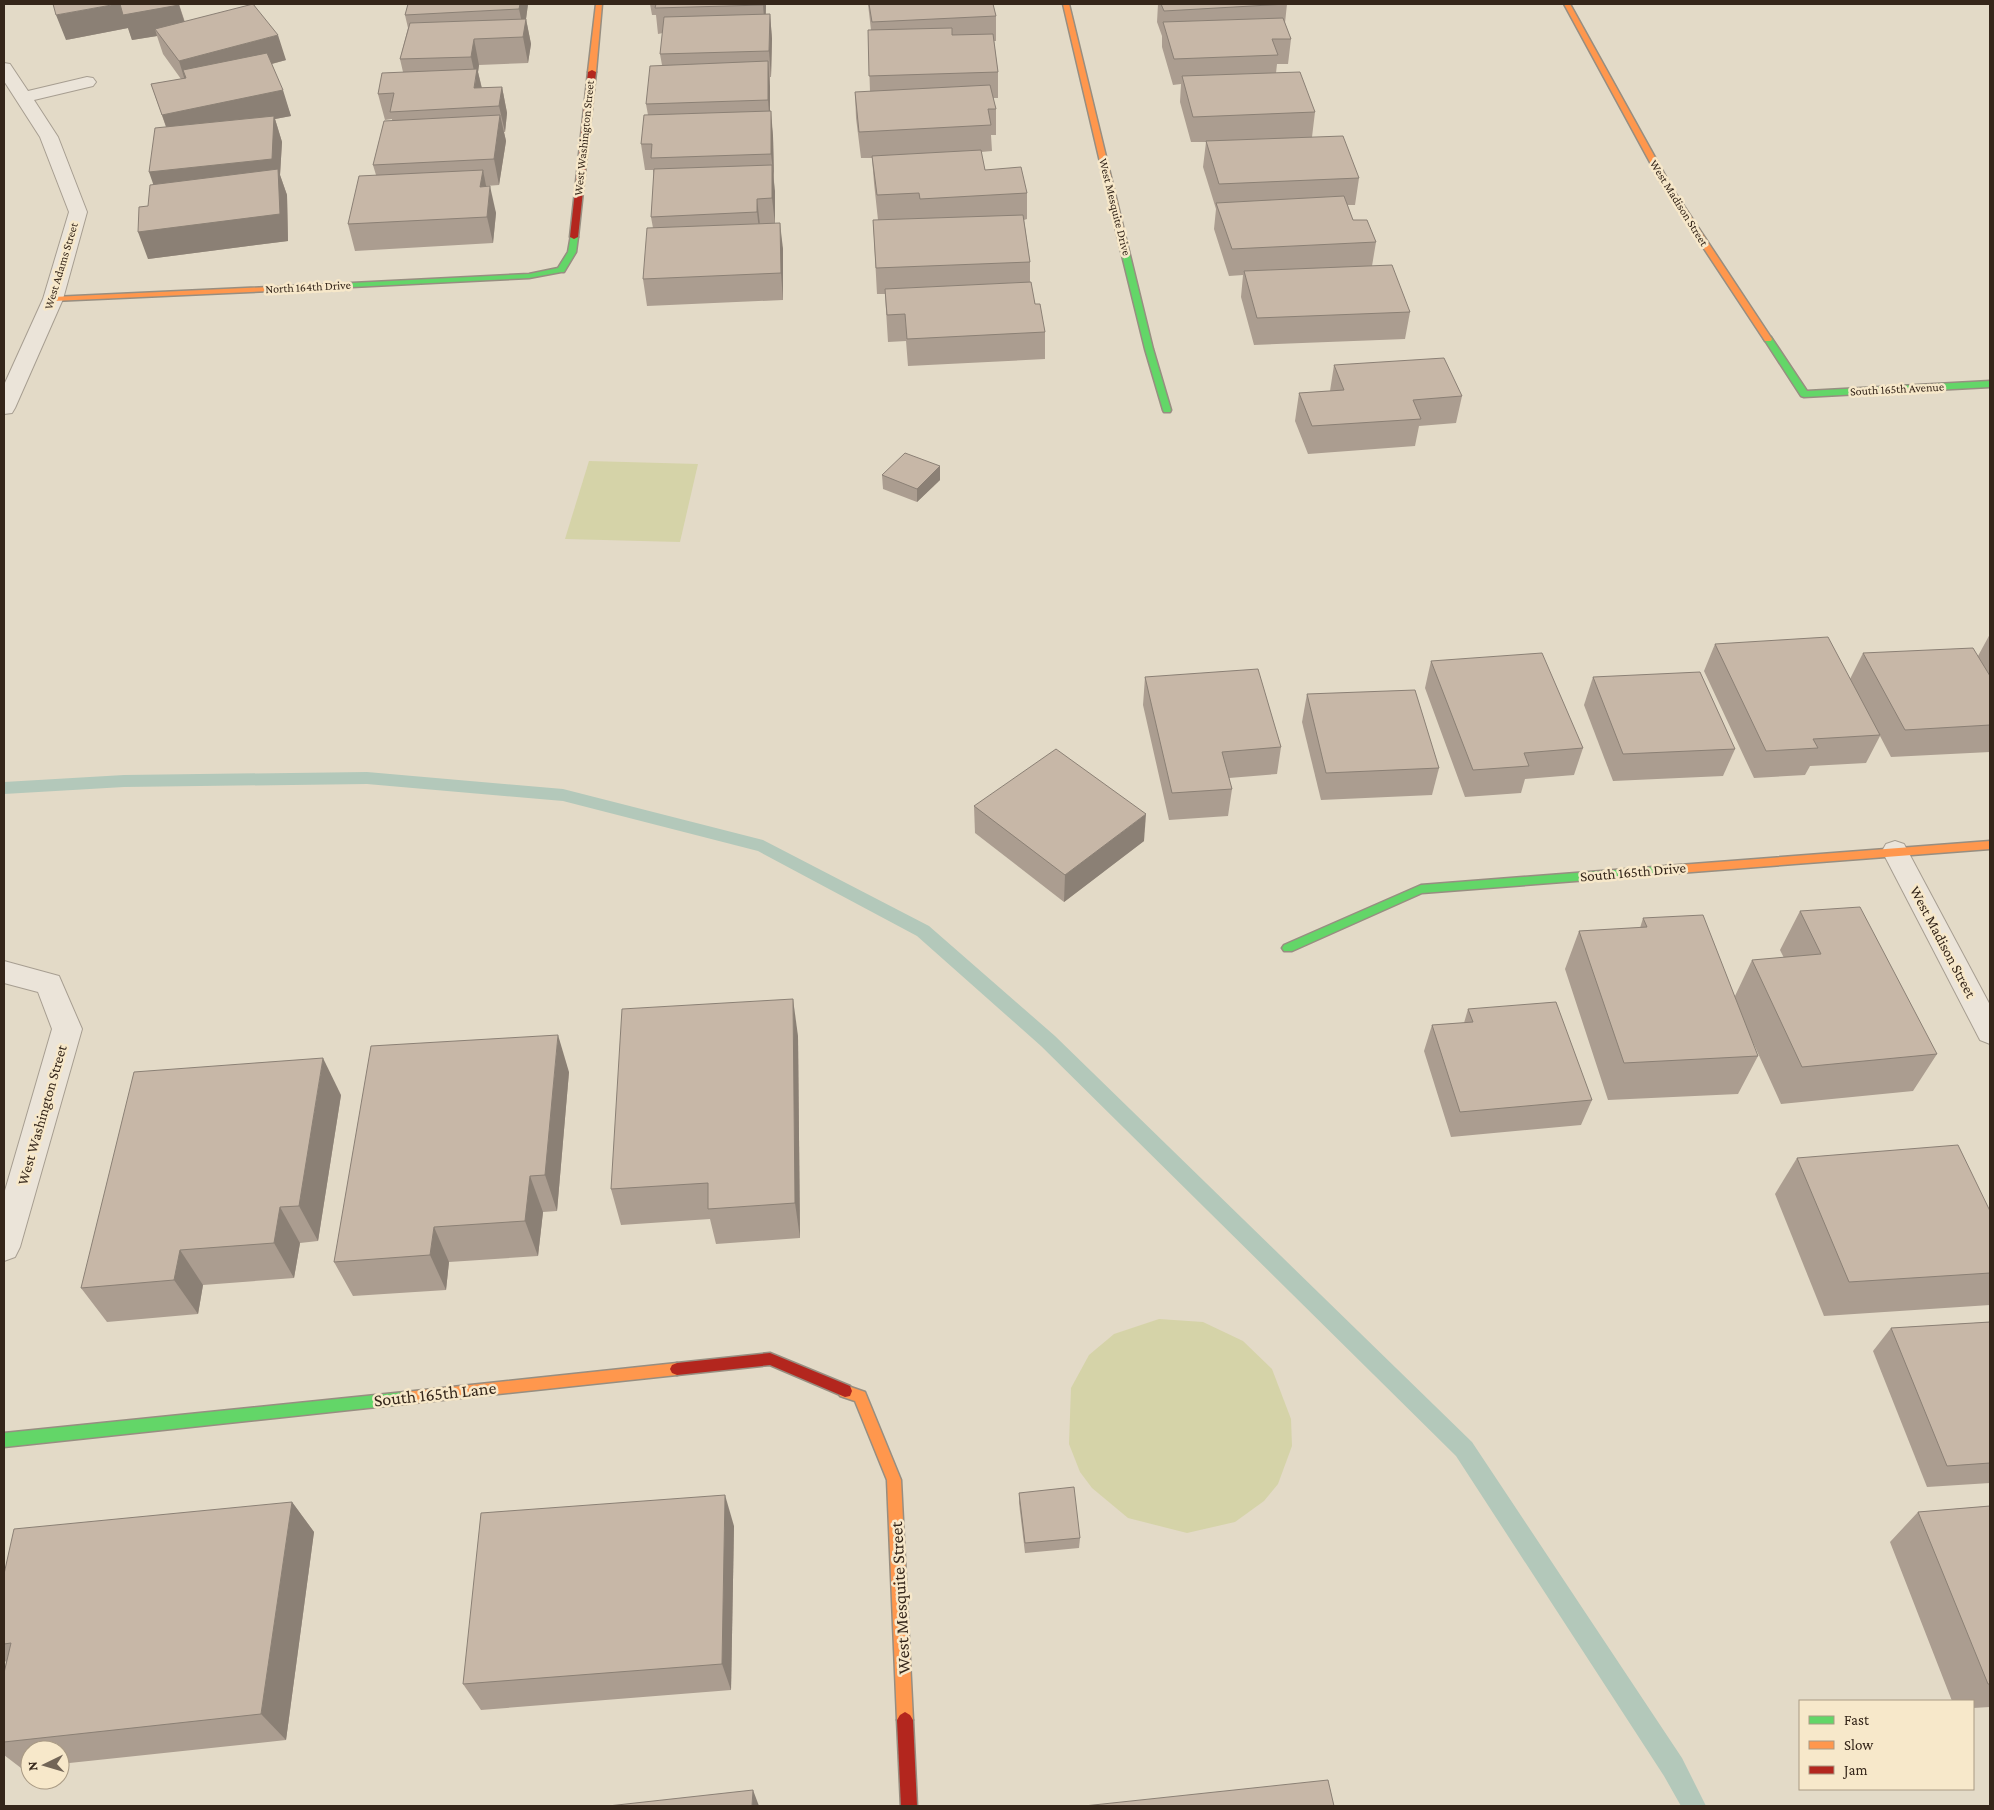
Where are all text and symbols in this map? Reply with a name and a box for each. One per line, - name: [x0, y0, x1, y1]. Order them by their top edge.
- street label: West Washington Street: [571, 79, 597, 196]
- street label: West Mesquite Drive: [1096, 157, 1134, 257]
- street label: West Madison Street: [1647, 157, 1712, 250]
- street label: West Adams Street: [41, 220, 81, 311]
- street label: North 164th Drive: [265, 278, 351, 296]
- street label: South 165th Avenue: [1850, 380, 1944, 398]
- street label: South 165th Drive: [1579, 859, 1687, 885]
- street label: West Madison Street: [1907, 884, 1980, 1001]
- street label: West Washington Street: [14, 1042, 71, 1187]
- street label: South 165th Lane: [373, 1378, 497, 1410]
- street label: West Mesquite Street: [886, 1520, 914, 1675]
- legend: [1799, 1700, 1974, 1790]
- text: Fast: [1844, 1712, 1870, 1728]
- text: Slow: [1844, 1737, 1874, 1753]
- north arrow: [20, 1740, 70, 1790]
- text: N: [24, 1760, 40, 1772]
- text: Jam: [1842, 1762, 1867, 1779]

